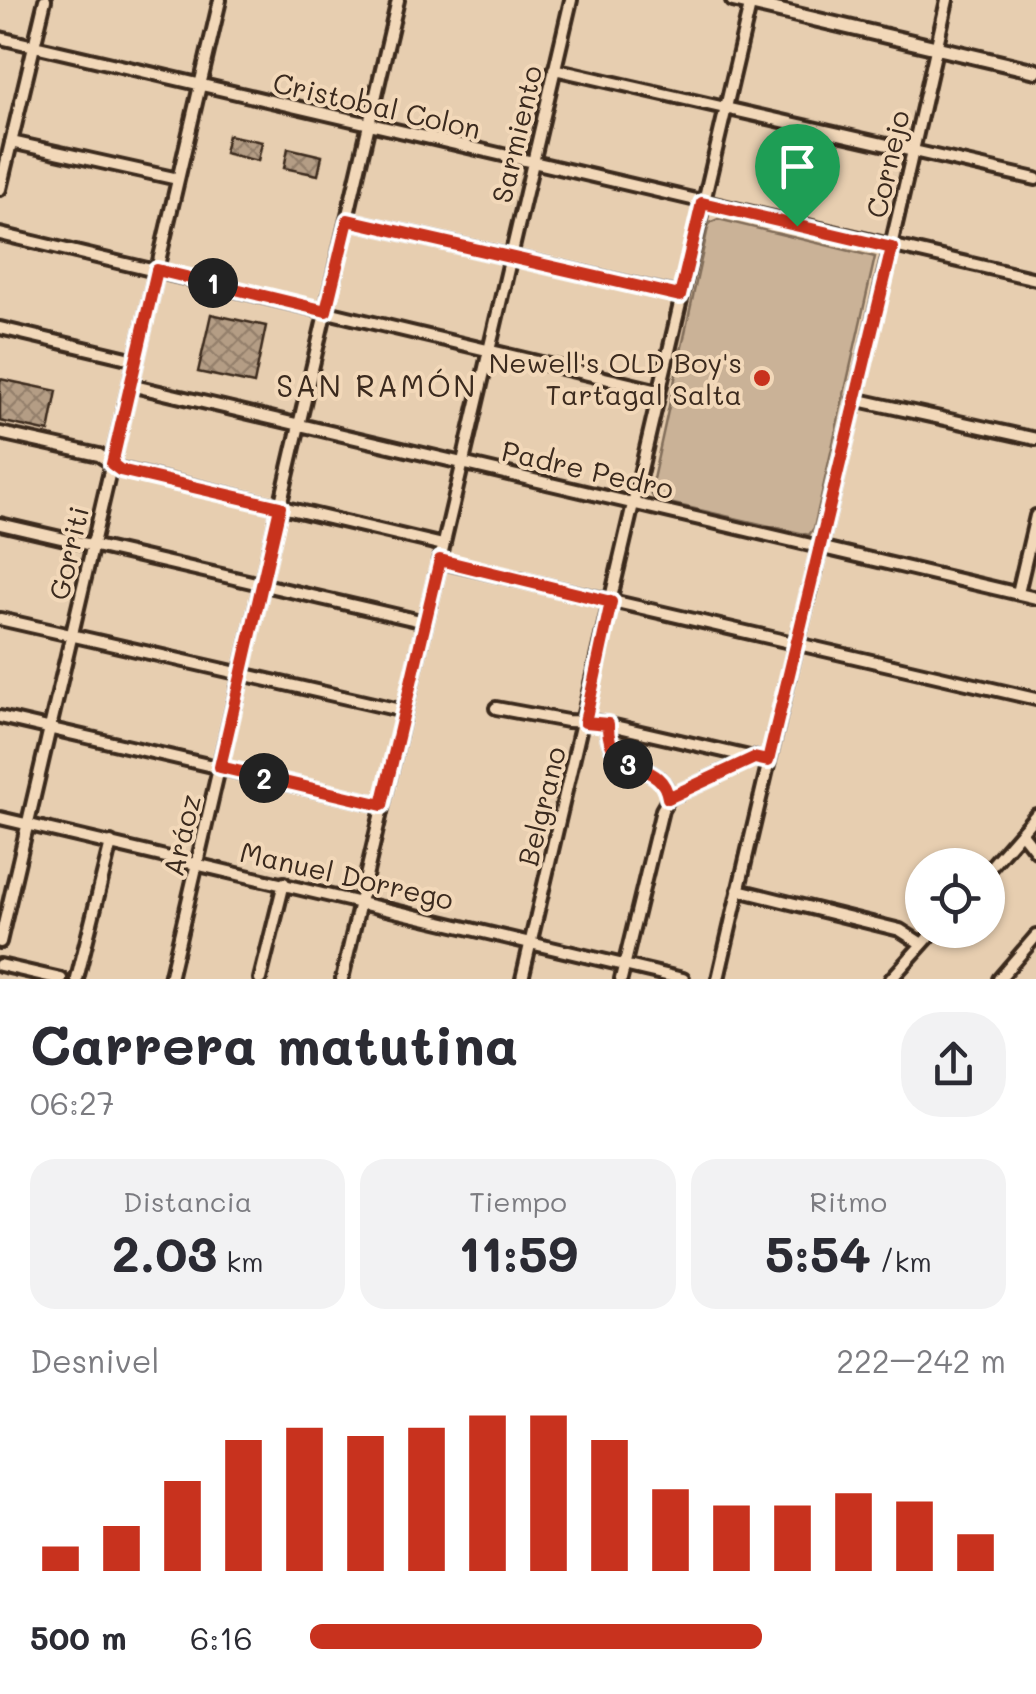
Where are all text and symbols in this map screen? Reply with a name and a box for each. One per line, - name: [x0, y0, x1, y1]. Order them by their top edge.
- street label: Sarmiento: [483, 62, 549, 206]
- street label: Cristobal Colon: [270, 64, 484, 146]
- street label: Cornejo: [857, 107, 917, 221]
- pin: [755, 124, 840, 227]
- icon: arrive: [770, 139, 825, 194]
- pin: 1: [188, 258, 238, 308]
- text: 1: [207, 265, 219, 301]
- place label: Newell's OLD Boy's Tartagal Salta: [489, 344, 742, 412]
- district label: SAN RAMÓN: [276, 365, 478, 405]
- marker: Newell's OLD Boy's Tartagal Salta: [751, 367, 773, 389]
- street label: Padre Pedro: [498, 432, 678, 506]
- street label: Gorriti: [40, 503, 96, 603]
- pin: 3: [603, 739, 653, 789]
- street label: Belgrano: [509, 743, 573, 869]
- text: 3: [620, 746, 636, 782]
- pin: 2: [239, 753, 289, 803]
- text: 2: [256, 760, 272, 796]
- street label: Aráoz: [154, 790, 208, 880]
- street label: Manuel Dorrego: [237, 833, 457, 917]
- map controls: [905, 848, 1005, 948]
- button: locate: [905, 848, 1005, 948]
- text: Carrera matutina: [30, 1007, 519, 1079]
- button: share: [901, 1012, 1006, 1117]
- text: 06:27: [30, 1081, 115, 1123]
- text: Distancia: [123, 1183, 252, 1219]
- text: Tiempo: [469, 1183, 567, 1219]
- text: Ritmo: [809, 1183, 887, 1219]
- text: 2.03: [112, 1219, 217, 1285]
- text: 11:59: [458, 1219, 578, 1285]
- text: 5:54: [765, 1219, 871, 1285]
- text: km: [217, 1243, 263, 1279]
- text: /km: [871, 1243, 932, 1279]
- text: Desnivel: [30, 1339, 160, 1381]
- text: 222–242 m: [836, 1339, 1006, 1381]
- text: 500 m: [30, 1616, 127, 1658]
- text: 6:16: [190, 1616, 253, 1658]

